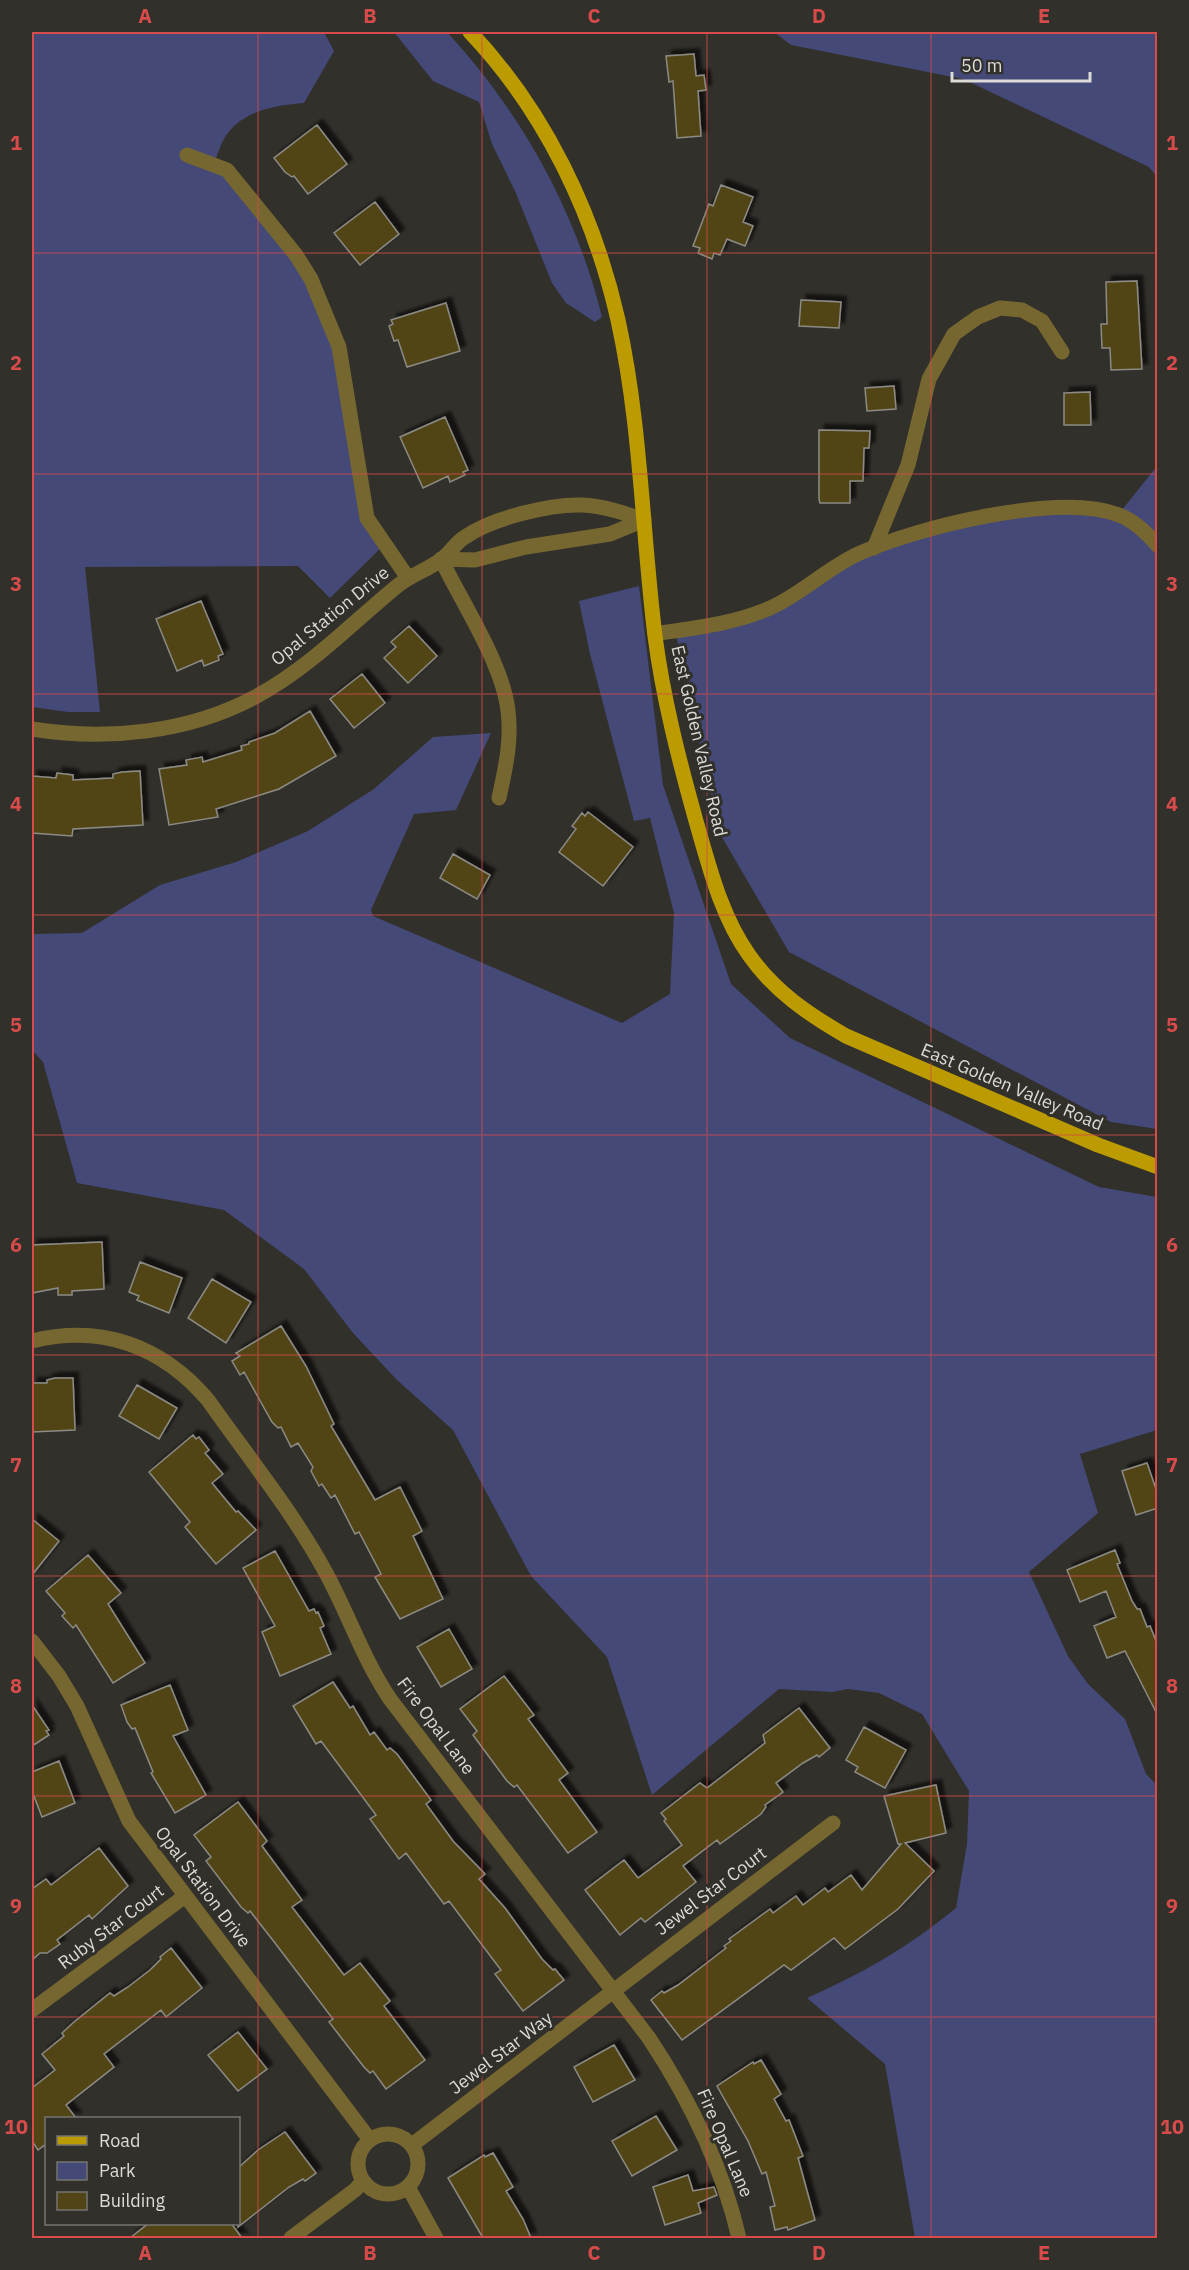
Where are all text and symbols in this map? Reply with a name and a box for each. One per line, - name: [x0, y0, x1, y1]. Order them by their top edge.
- text: A: [138, 2, 152, 29]
- text: B: [363, 2, 377, 29]
- text: C: [587, 2, 601, 29]
- text: D: [812, 2, 826, 29]
- text: E: [1038, 2, 1050, 29]
- scale bar: [952, 45, 1090, 83]
- text: 50 m: [961, 54, 1003, 77]
- text: 1: [10, 129, 22, 156]
- text: 1: [1166, 129, 1178, 156]
- text: 2: [10, 349, 22, 376]
- text: 2: [1166, 349, 1178, 376]
- street label: Opal Station Drive: [266, 561, 394, 670]
- text: 3: [10, 570, 22, 597]
- text: 3: [1166, 570, 1178, 597]
- street label: East Golden Valley Road: [666, 643, 733, 839]
- text: 4: [10, 790, 22, 817]
- text: 4: [1166, 790, 1178, 817]
- text: 5: [10, 1011, 22, 1038]
- text: 5: [1166, 1011, 1178, 1038]
- street label: East Golden Valley Road: [918, 1038, 1107, 1135]
- text: 6: [10, 1231, 22, 1258]
- text: 6: [1166, 1231, 1178, 1258]
- text: 7: [10, 1451, 22, 1478]
- text: 7: [1166, 1451, 1178, 1478]
- text: 8: [10, 1672, 22, 1699]
- text: 8: [1166, 1672, 1178, 1699]
- street label: Fire Opal Lane: [392, 1673, 481, 1779]
- street label: Opal Station Drive: [150, 1822, 256, 1952]
- street label: Jewel Star Court: [650, 1841, 771, 1940]
- street label: Ruby Star Court: [53, 1879, 168, 1974]
- text: 9: [10, 1892, 22, 1919]
- text: 9: [1166, 1892, 1178, 1919]
- street label: Jewel Star Way: [445, 2006, 557, 2099]
- street label: Fire Opal Lane: [692, 2085, 759, 2201]
- text: 10: [4, 2113, 28, 2140]
- text: 10: [1160, 2113, 1184, 2140]
- legend: [45, 2117, 240, 2225]
- text: Road: [99, 2129, 140, 2152]
- text: Park: [99, 2159, 136, 2182]
- text: Building: [99, 2189, 166, 2212]
- text: A: [138, 2239, 152, 2266]
- text: B: [363, 2239, 377, 2266]
- text: C: [587, 2239, 601, 2266]
- text: D: [812, 2239, 826, 2266]
- text: E: [1038, 2239, 1050, 2266]

